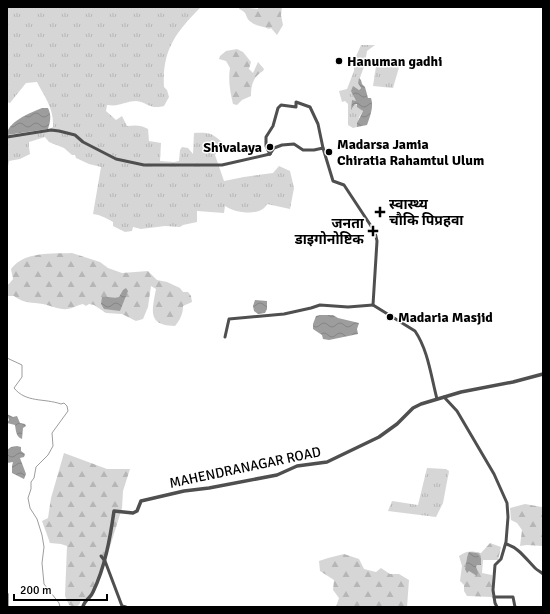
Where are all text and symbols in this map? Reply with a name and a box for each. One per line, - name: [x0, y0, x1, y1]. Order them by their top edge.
- place label: Hanuman gadhi: [347, 53, 442, 70]
- marker: Hanuman gadhi: [334, 56, 344, 66]
- place label: Madarsa Jamia Chiratia Rahamtul Ulum: [337, 136, 484, 169]
- place label: Shivalaya: [203, 139, 262, 156]
- marker: Shivalaya: [265, 142, 275, 152]
- marker: Madarsa Jamia Chiratia Rahamtul Ulum: [324, 147, 334, 157]
- place label: स्वास्थ्य चाैकि पिप्रहवा: [389, 196, 464, 229]
- marker: स्वास्थ्य चाैकि पिप्रहवा: [374, 206, 386, 218]
- place label: जनता डाइगोनोष्टिक: [294, 215, 365, 248]
- marker: जनता डाइगोनोष्टिक: [367, 225, 379, 237]
- place label: Madaria Masjid: [398, 309, 493, 326]
- marker: Madaria Masjid: [385, 312, 395, 322]
- street label: MAHENDRANAGAR ROAD: [168, 443, 322, 492]
- scale bar: [14, 576, 107, 602]
- text: 200 m: [20, 583, 52, 598]

